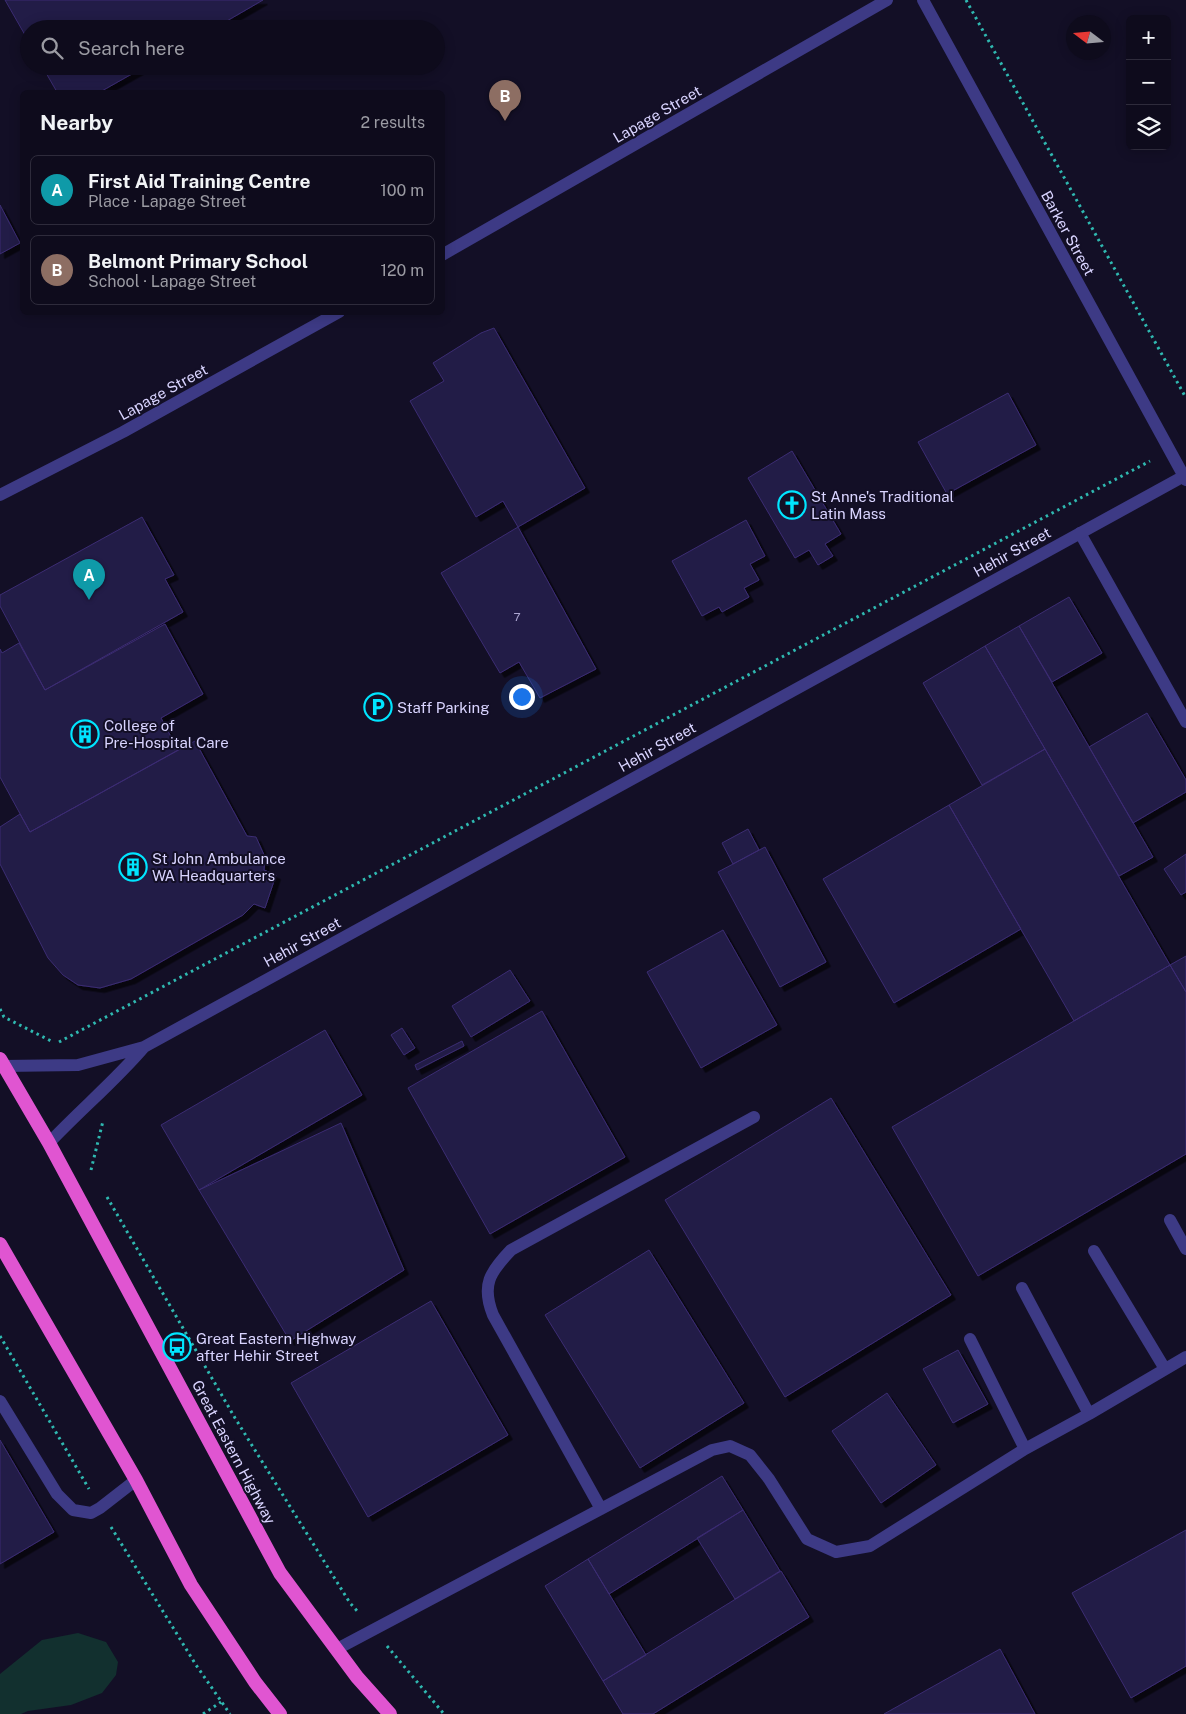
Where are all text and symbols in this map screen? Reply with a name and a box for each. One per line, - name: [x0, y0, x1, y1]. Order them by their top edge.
- north arrow: [1066, 15, 1111, 60]
- map controls: [1126, 15, 1171, 150]
- button: +: [1126, 15, 1171, 60]
- search box: [20, 20, 445, 75]
- icon: search: [38, 34, 66, 62]
- text: Search here: [78, 37, 185, 59]
- button: −: [1126, 60, 1171, 105]
- pin: B: [489, 80, 521, 121]
- street label: Lapage Street: [610, 82, 704, 146]
- button: layers: [1126, 105, 1171, 150]
- text: Nearby: [40, 110, 113, 135]
- text: 2 results: [360, 113, 425, 132]
- text: First Aid Training Centre: [88, 170, 311, 192]
- text: A: [51, 181, 63, 200]
- text: 100 m: [380, 181, 424, 200]
- street label: Barker Street: [1038, 188, 1098, 278]
- text: Place · Lapage Street: [88, 192, 246, 211]
- text: Belmont Primary School: [88, 250, 308, 272]
- text: B: [52, 261, 62, 280]
- text: 120 m: [380, 261, 424, 280]
- text: School · Lapage Street: [88, 272, 256, 291]
- street label: Lapage Street: [116, 361, 210, 423]
- place label: St Anne's Traditional Latin Mass: [811, 488, 954, 522]
- church icon: St Anne's Traditional Latin Mass: [777, 490, 807, 520]
- street label: Hehir Street: [970, 524, 1054, 580]
- pin: A: [73, 559, 105, 600]
- house number: 7: [513, 610, 521, 624]
- your location: [509, 684, 535, 710]
- parking icon: Staff Parking: [363, 692, 393, 722]
- place label: Staff Parking: [397, 699, 490, 716]
- place label: College of Pre-Hospital Care: [104, 717, 229, 751]
- building icon: College of Pre-Hospital Care: [70, 719, 100, 749]
- street label: Hehir Street: [615, 719, 699, 775]
- place label: St John Ambulance WA Headquarters: [152, 850, 286, 884]
- building icon: St John Ambulance WA Headquarters: [118, 852, 148, 882]
- street label: Hehir Street: [260, 914, 344, 970]
- place label: Great Eastern Highway after Hehir Street: [196, 1330, 356, 1364]
- bus stop icon: Great Eastern Highway after Hehir Street: [162, 1332, 192, 1362]
- street label: Great Eastern Highway: [189, 1377, 279, 1527]

